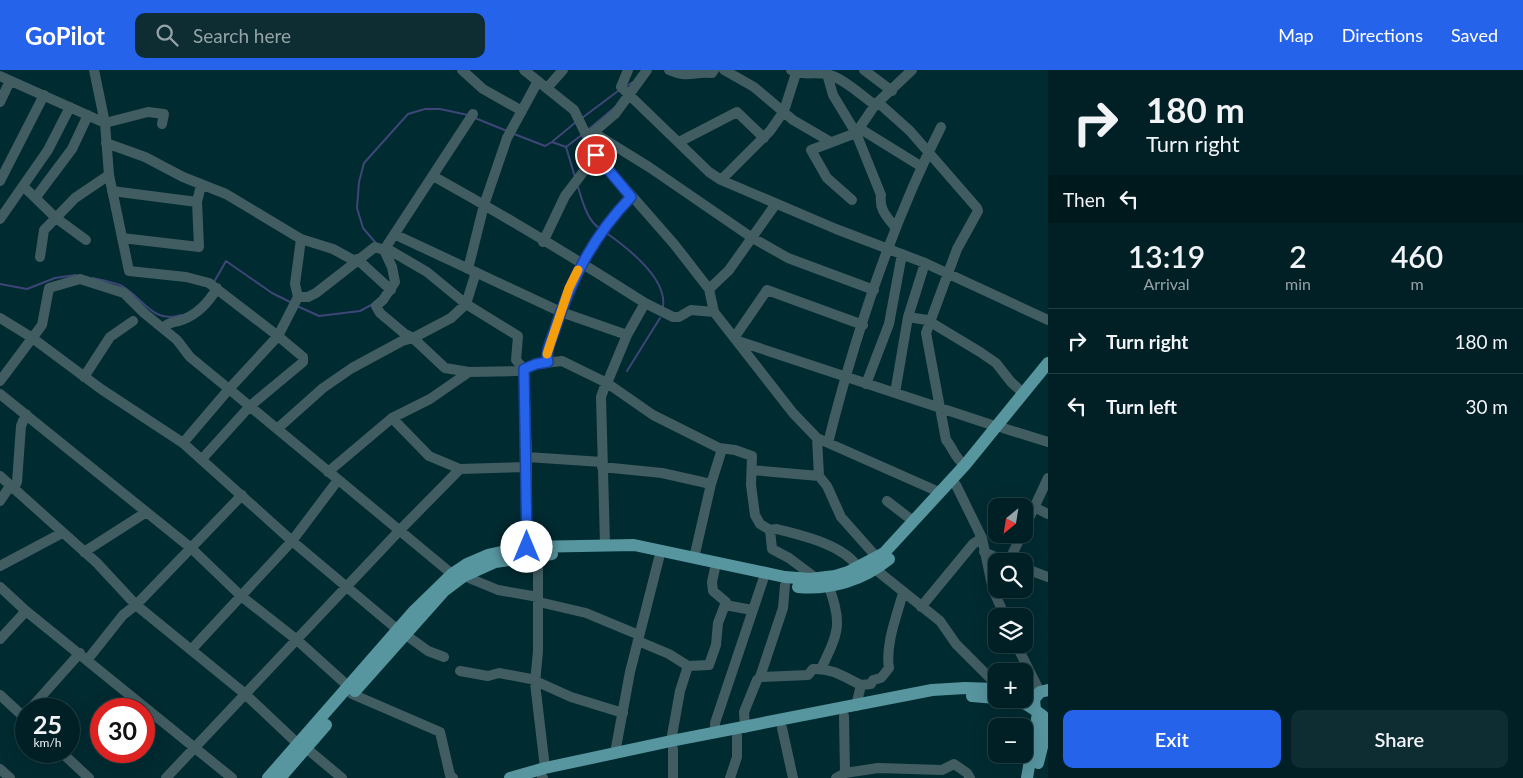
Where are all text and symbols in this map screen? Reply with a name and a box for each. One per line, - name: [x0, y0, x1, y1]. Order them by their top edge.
- search box: [135, 13, 485, 58]
- text: GoPilot: [25, 21, 105, 50]
- icon: search: [153, 21, 181, 49]
- text: Search here: [193, 24, 291, 47]
- text: Map: [1278, 24, 1314, 46]
- text: Directions: [1342, 24, 1423, 46]
- text: Saved: [1451, 24, 1498, 46]
- text: 180 m: [1146, 88, 1245, 130]
- icon: right: [1063, 90, 1128, 155]
- text: Turn right: [1146, 130, 1240, 157]
- pin: [575, 134, 617, 176]
- icon: arrive: [582, 141, 610, 169]
- icon: left: [1115, 185, 1143, 213]
- text: Then: [1063, 188, 1105, 211]
- text: 13:19: [1128, 238, 1205, 274]
- text: 2: [1289, 238, 1307, 274]
- text: 460: [1391, 238, 1443, 274]
- text: Arrival: [1143, 274, 1190, 293]
- text: min: [1285, 274, 1311, 293]
- text: m: [1410, 274, 1424, 293]
- icon: right: [1063, 327, 1091, 355]
- text: Turn right: [1106, 330, 1188, 353]
- text: 180 m: [1454, 330, 1508, 353]
- icon: left: [1063, 392, 1091, 420]
- text: Turn left: [1106, 395, 1177, 418]
- text: 30 m: [1465, 395, 1508, 418]
- north arrow: [988, 498, 1032, 542]
- map controls: [988, 498, 1033, 763]
- position arrow: [500, 520, 552, 572]
- button: search: [988, 553, 1033, 598]
- button: layers: [988, 608, 1033, 653]
- button: +: [988, 663, 1033, 708]
- speed limit sign: 30: [90, 698, 155, 763]
- text: 25: [33, 709, 62, 739]
- button: Exit: [1063, 710, 1281, 768]
- button: Share: [1291, 710, 1508, 768]
- button: −: [988, 718, 1033, 763]
- text: km/h: [33, 735, 62, 750]

